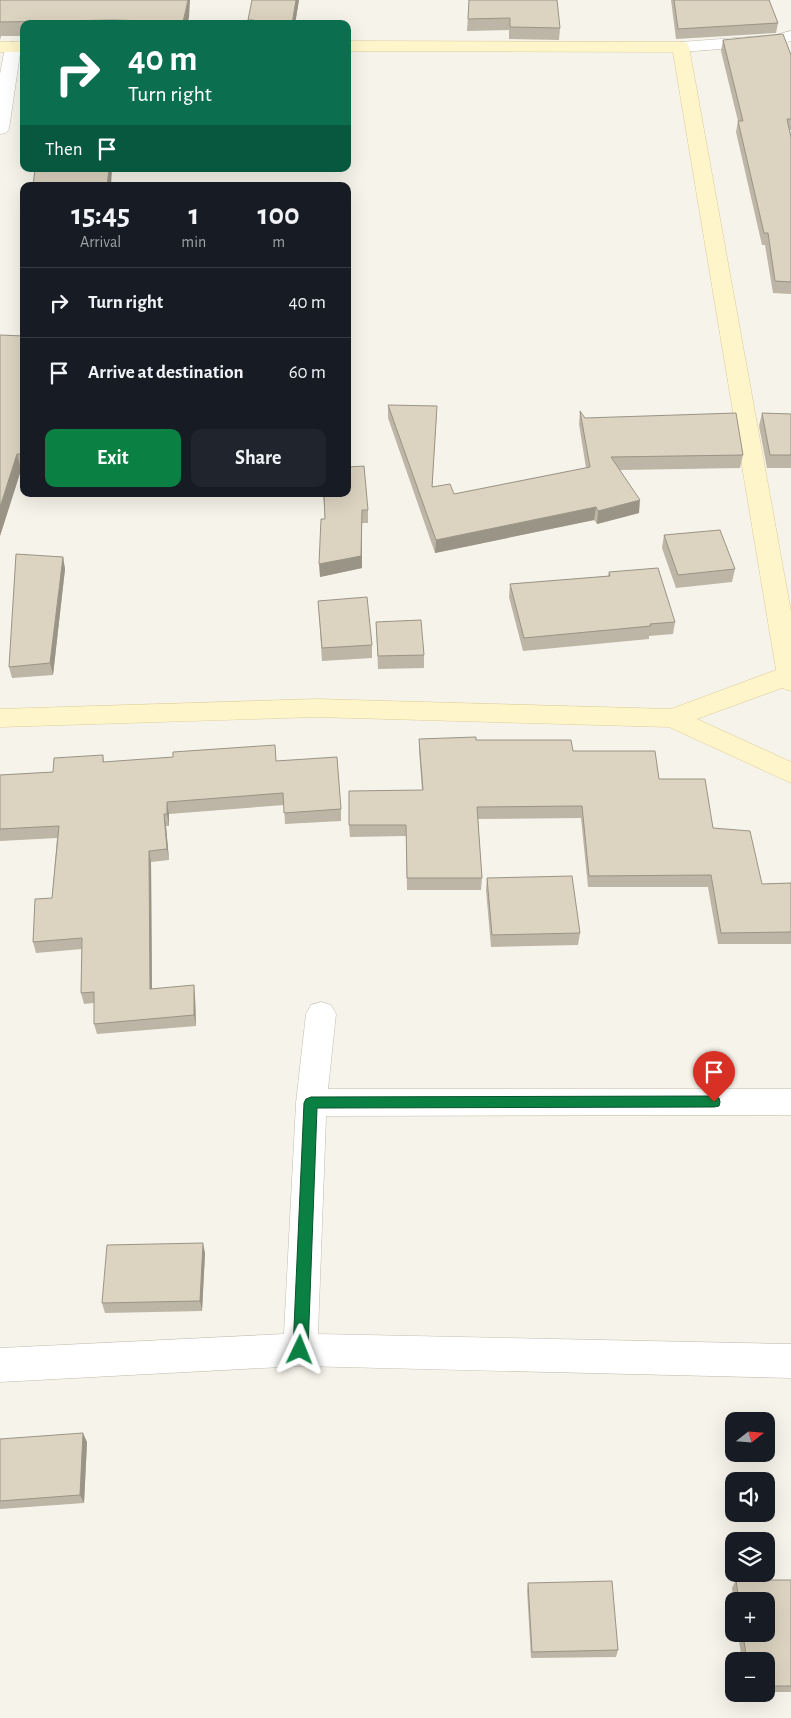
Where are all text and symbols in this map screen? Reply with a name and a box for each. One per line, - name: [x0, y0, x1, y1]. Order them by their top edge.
- icon: right: [45, 40, 110, 105]
- text: 40 m: [128, 42, 197, 77]
- text: Turn right: [128, 83, 212, 105]
- icon: arrive: [93, 135, 121, 163]
- text: Then: [45, 140, 83, 159]
- text: 15:45: [71, 200, 130, 230]
- text: 1: [188, 200, 199, 230]
- text: 100: [258, 200, 300, 230]
- text: Arrival: [80, 234, 121, 250]
- text: min: [181, 234, 206, 250]
- text: m: [272, 234, 285, 250]
- icon: right: [45, 289, 73, 317]
- text: Turn right: [88, 293, 163, 312]
- text: 40 m: [288, 293, 326, 312]
- icon: arrive: [45, 359, 73, 387]
- text: Arrive at destination: [88, 363, 244, 382]
- text: 60 m: [289, 363, 326, 382]
- button: Exit: [45, 429, 181, 487]
- button: Share: [191, 429, 326, 487]
- pin: [693, 1051, 735, 1102]
- icon: arrive: [700, 1058, 728, 1086]
- position arrow: [273, 1323, 325, 1375]
- north arrow: [725, 1412, 775, 1462]
- map controls: [725, 1412, 775, 1702]
- button: sound: [725, 1472, 775, 1522]
- button: layers: [725, 1532, 775, 1582]
- button: +: [725, 1592, 775, 1642]
- button: −: [725, 1652, 775, 1702]

